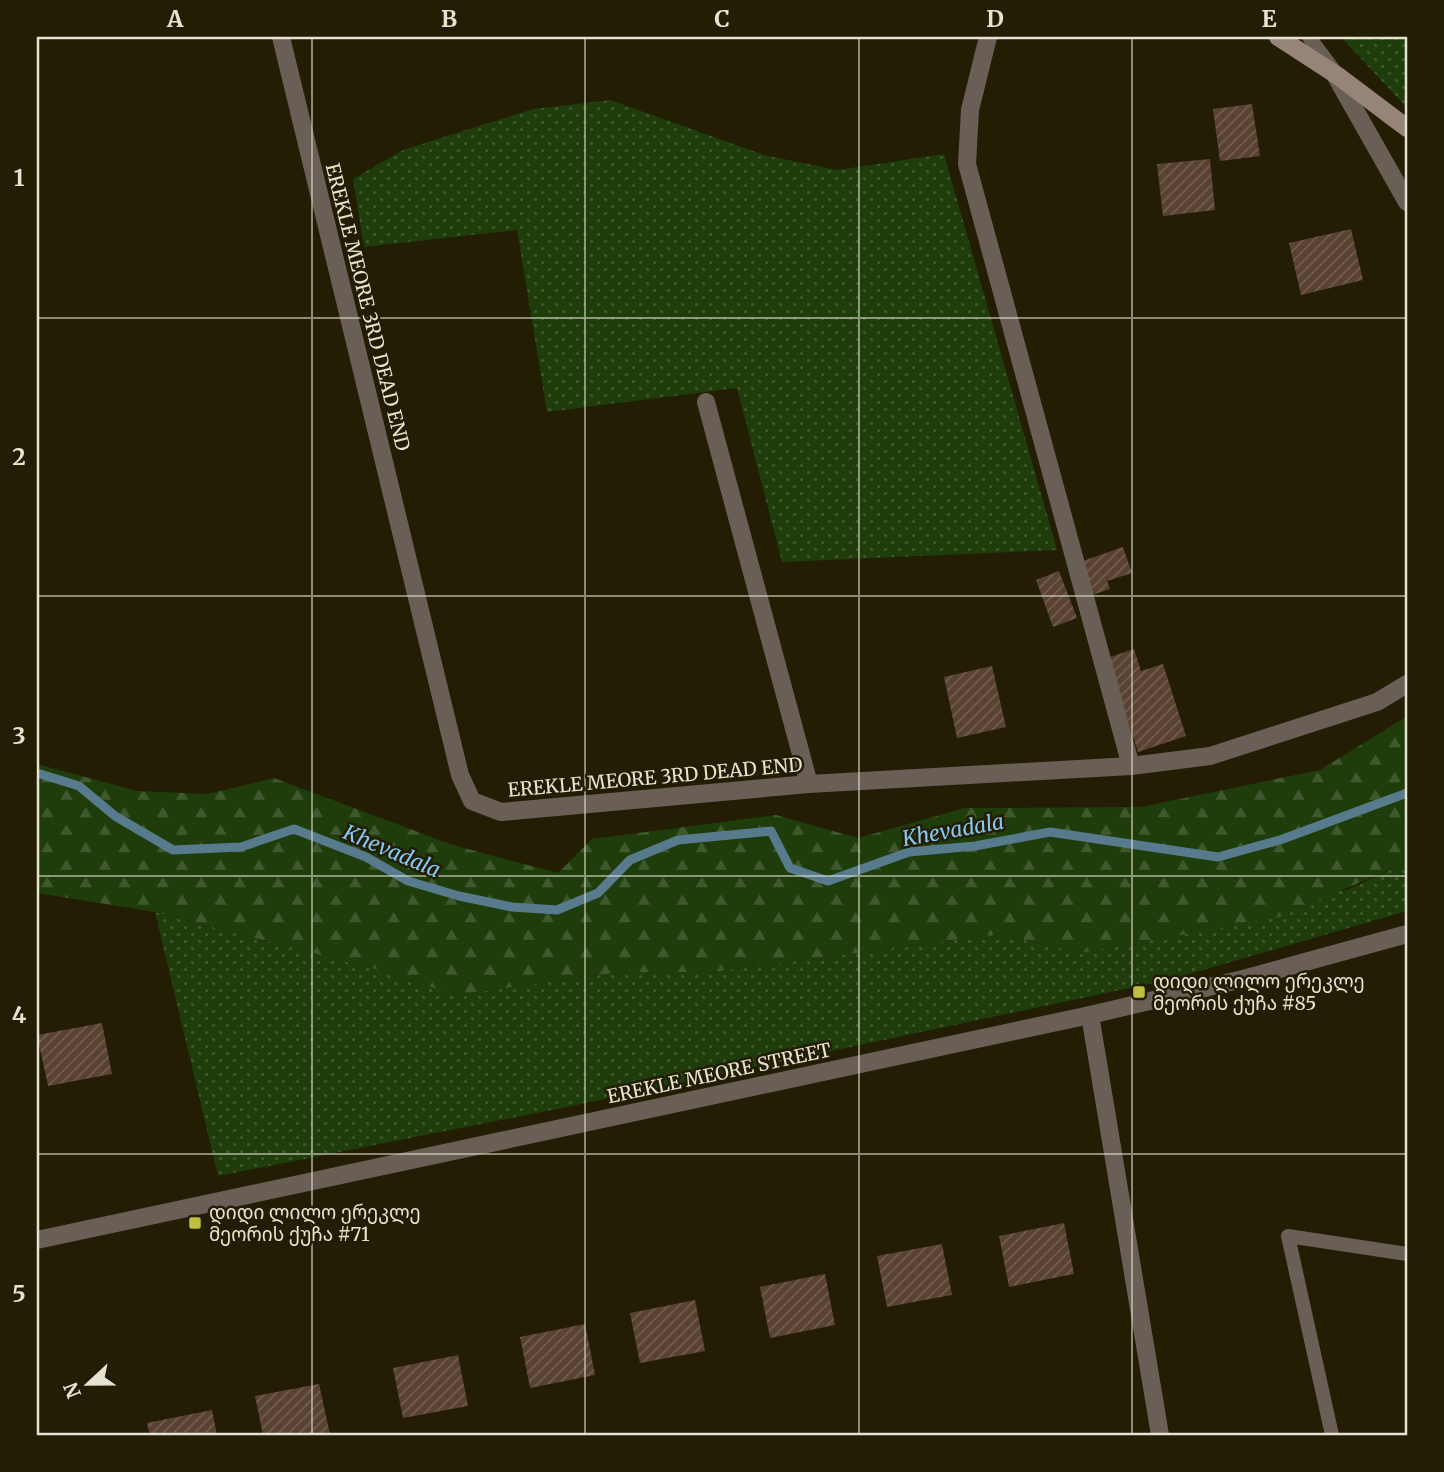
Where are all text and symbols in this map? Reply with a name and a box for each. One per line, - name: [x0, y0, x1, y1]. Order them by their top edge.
- text: A: [166, 4, 184, 33]
- text: B: [441, 4, 457, 33]
- text: C: [714, 4, 730, 33]
- text: D: [986, 4, 1004, 33]
- text: E: [1261, 4, 1277, 33]
- street label: EREKLE MEORE 3RD DEAD END: [321, 161, 415, 453]
- text: 1: [14, 163, 25, 192]
- text: 2: [12, 442, 26, 471]
- text: 3: [12, 721, 26, 750]
- street label: EREKLE MEORE 3RD DEAD END: [507, 752, 803, 802]
- water label: Khevadala: [899, 808, 1006, 852]
- water label: Khevadala: [339, 818, 444, 883]
- place label: დიდი ლილო ერეკლე მეორის ქუჩა #85: [1153, 969, 1365, 1015]
- marker: დიდი ლილო ერეკლე მეორის ქუჩა #85: [1131, 984, 1147, 1000]
- text: 4: [12, 1000, 27, 1029]
- street label: EREKLE MEORE STREET: [605, 1038, 833, 1108]
- place label: დიდი ლილო ერეკლე მეორის ქუჩა #71: [209, 1200, 421, 1246]
- marker: დიდი ლილო ერეკლე მეორის ქუჩა #71: [187, 1215, 203, 1231]
- text: 5: [12, 1279, 26, 1308]
- north arrow: [52, 1350, 122, 1420]
- text: N: [58, 1379, 86, 1402]

